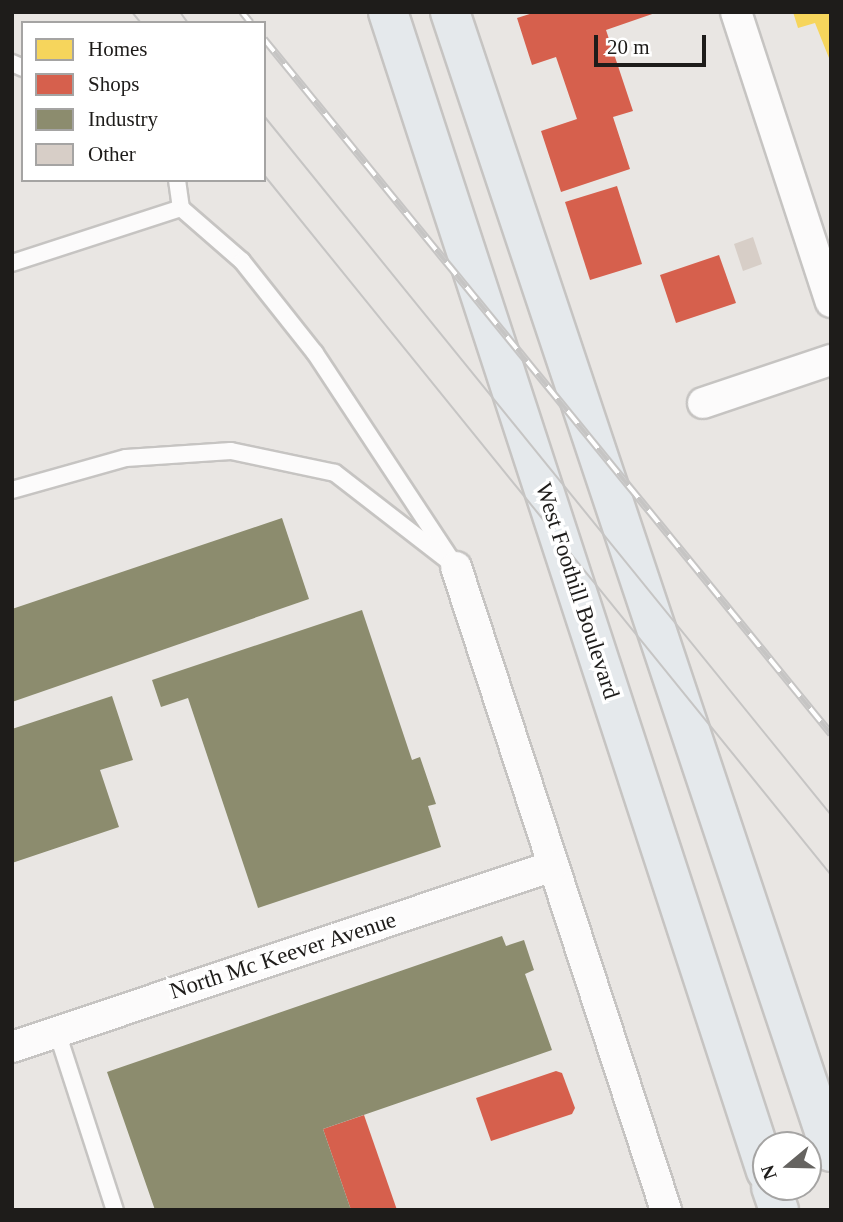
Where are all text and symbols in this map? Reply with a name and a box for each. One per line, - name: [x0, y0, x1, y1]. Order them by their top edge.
- legend: [21, 21, 266, 182]
- scale bar: [598, 21, 710, 65]
- text: 20 m: [607, 35, 650, 59]
- text: Homes: [88, 37, 148, 61]
- text: Shops: [88, 72, 139, 96]
- text: Industry: [88, 107, 158, 131]
- text: Other: [88, 142, 136, 166]
- street label: West Foothill Boulevard: [529, 479, 625, 703]
- street label: North Mc Keever Avenue: [166, 906, 400, 1006]
- north arrow: [752, 1131, 822, 1201]
- text: N: [756, 1162, 781, 1182]

